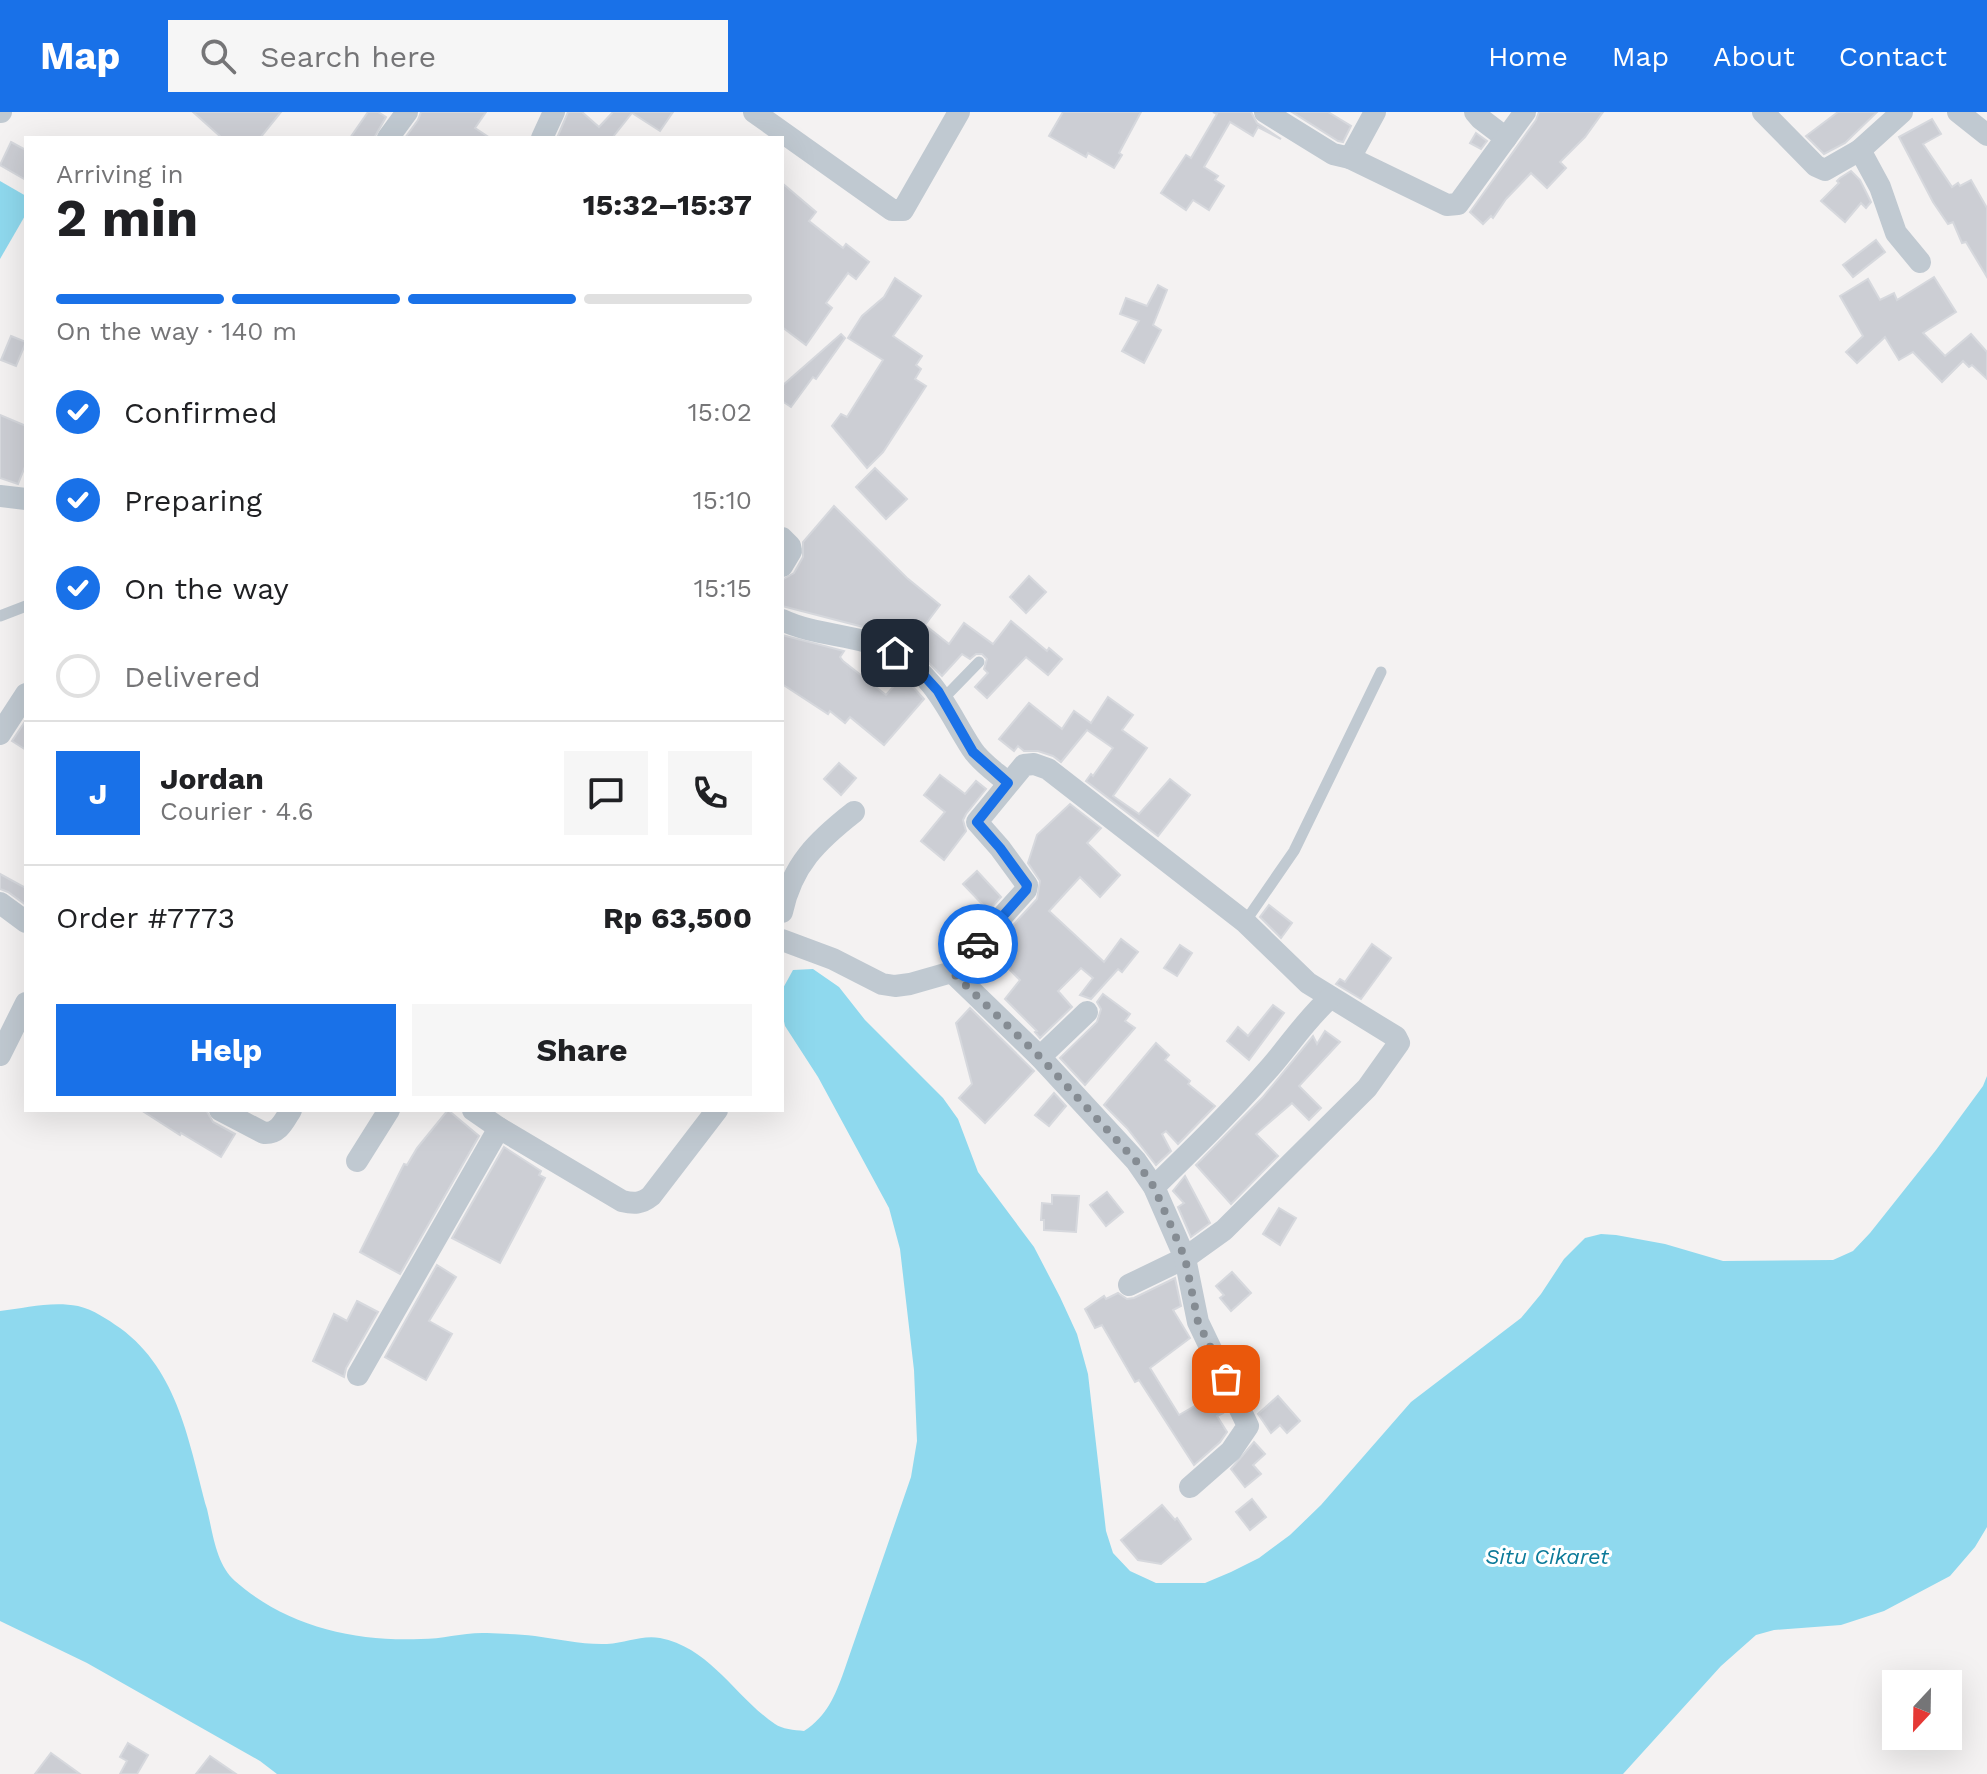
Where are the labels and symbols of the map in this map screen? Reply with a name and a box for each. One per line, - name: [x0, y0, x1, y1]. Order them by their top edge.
- pin: [861, 619, 929, 687]
- courier: [938, 904, 1018, 984]
- pin: [1192, 1345, 1260, 1413]
- water label: Situ Cikaret: [1485, 1544, 1610, 1569]
- north arrow: [1882, 1670, 1962, 1750]

